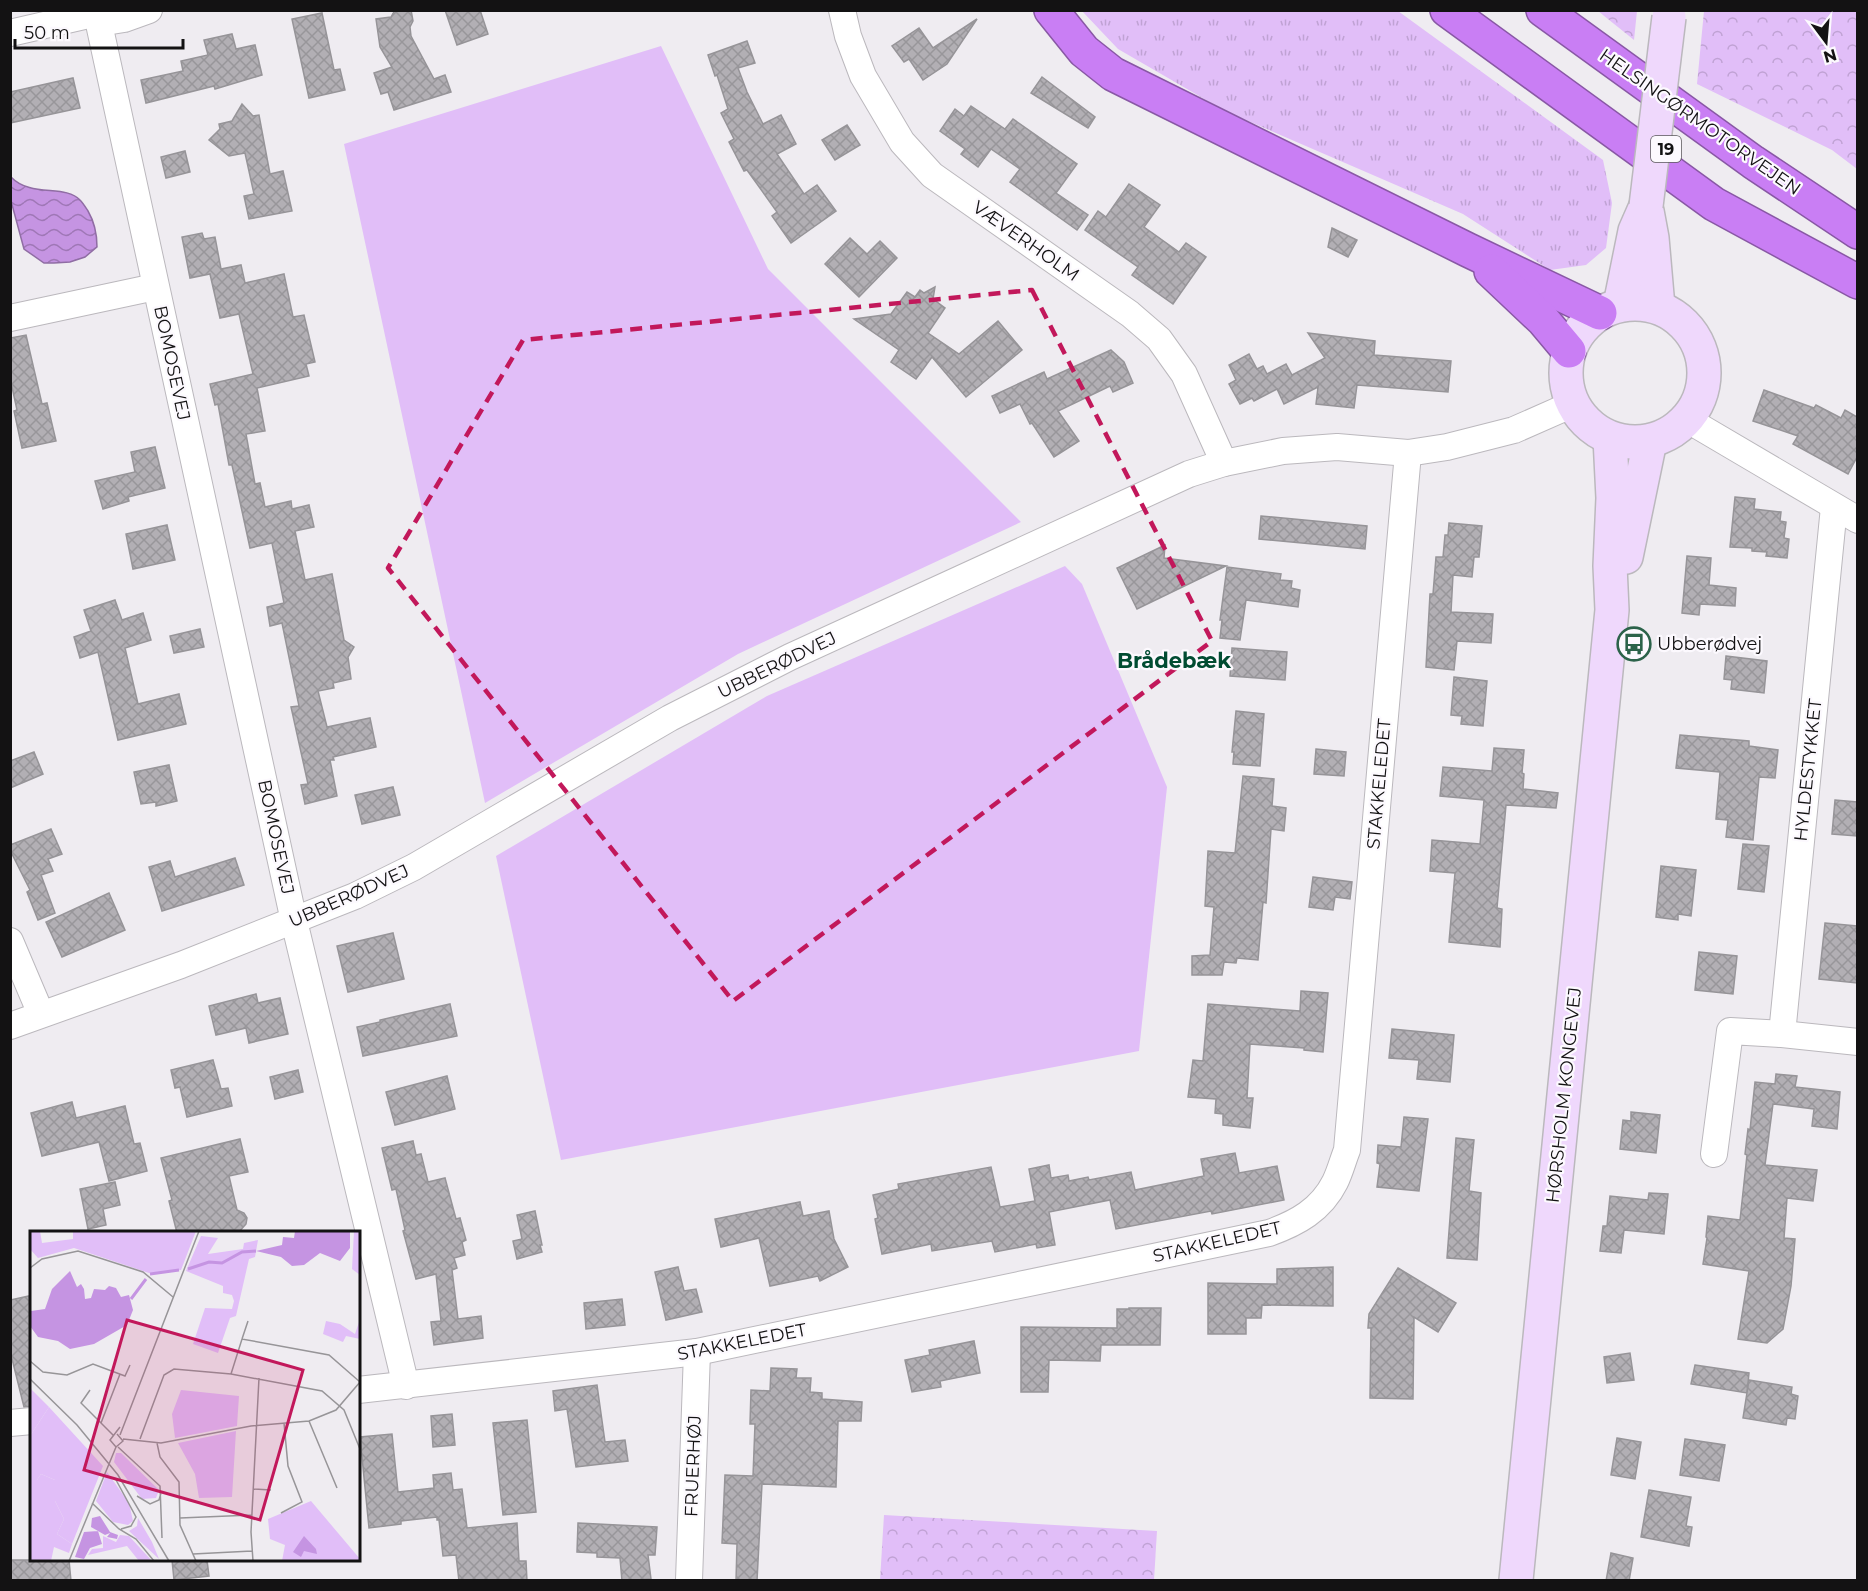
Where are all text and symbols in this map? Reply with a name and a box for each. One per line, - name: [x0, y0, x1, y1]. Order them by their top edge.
- scale bar: [15, 12, 183, 50]
- north arrow: [1796, 12, 1856, 72]
- text: 50 m: [24, 22, 70, 44]
- street label: HELSINGØRMOTORVEJEN: [1595, 44, 1805, 200]
- text: N: [1821, 45, 1839, 67]
- road number: 19: [1651, 136, 1681, 162]
- street label: VÆVERHOLM: [968, 196, 1084, 286]
- street label: BOMOSEVEJ: [149, 303, 195, 423]
- bus stop icon: Ubberødvej: [1616, 626, 1652, 662]
- street label: UBBERØDVEJ: [714, 627, 840, 703]
- place label: Ubberødvej: [1657, 633, 1762, 655]
- district label: Brådebæk: [1117, 648, 1231, 673]
- street label: HYLDESTYKKET: [1790, 697, 1826, 842]
- street label: STAKKELEDET: [1362, 717, 1396, 850]
- street label: BOMOSEVEJ: [253, 777, 299, 897]
- street label: UBBERØDVEJ: [285, 860, 413, 932]
- street label: HØRSHOLM KONGEVEJ: [1542, 986, 1586, 1204]
- street label: STAKKELEDET: [1151, 1216, 1284, 1267]
- inset map: [30, 1231, 360, 1561]
- street label: STAKKELEDET: [676, 1319, 809, 1365]
- street label: FRUERHØJ: [680, 1415, 706, 1517]

